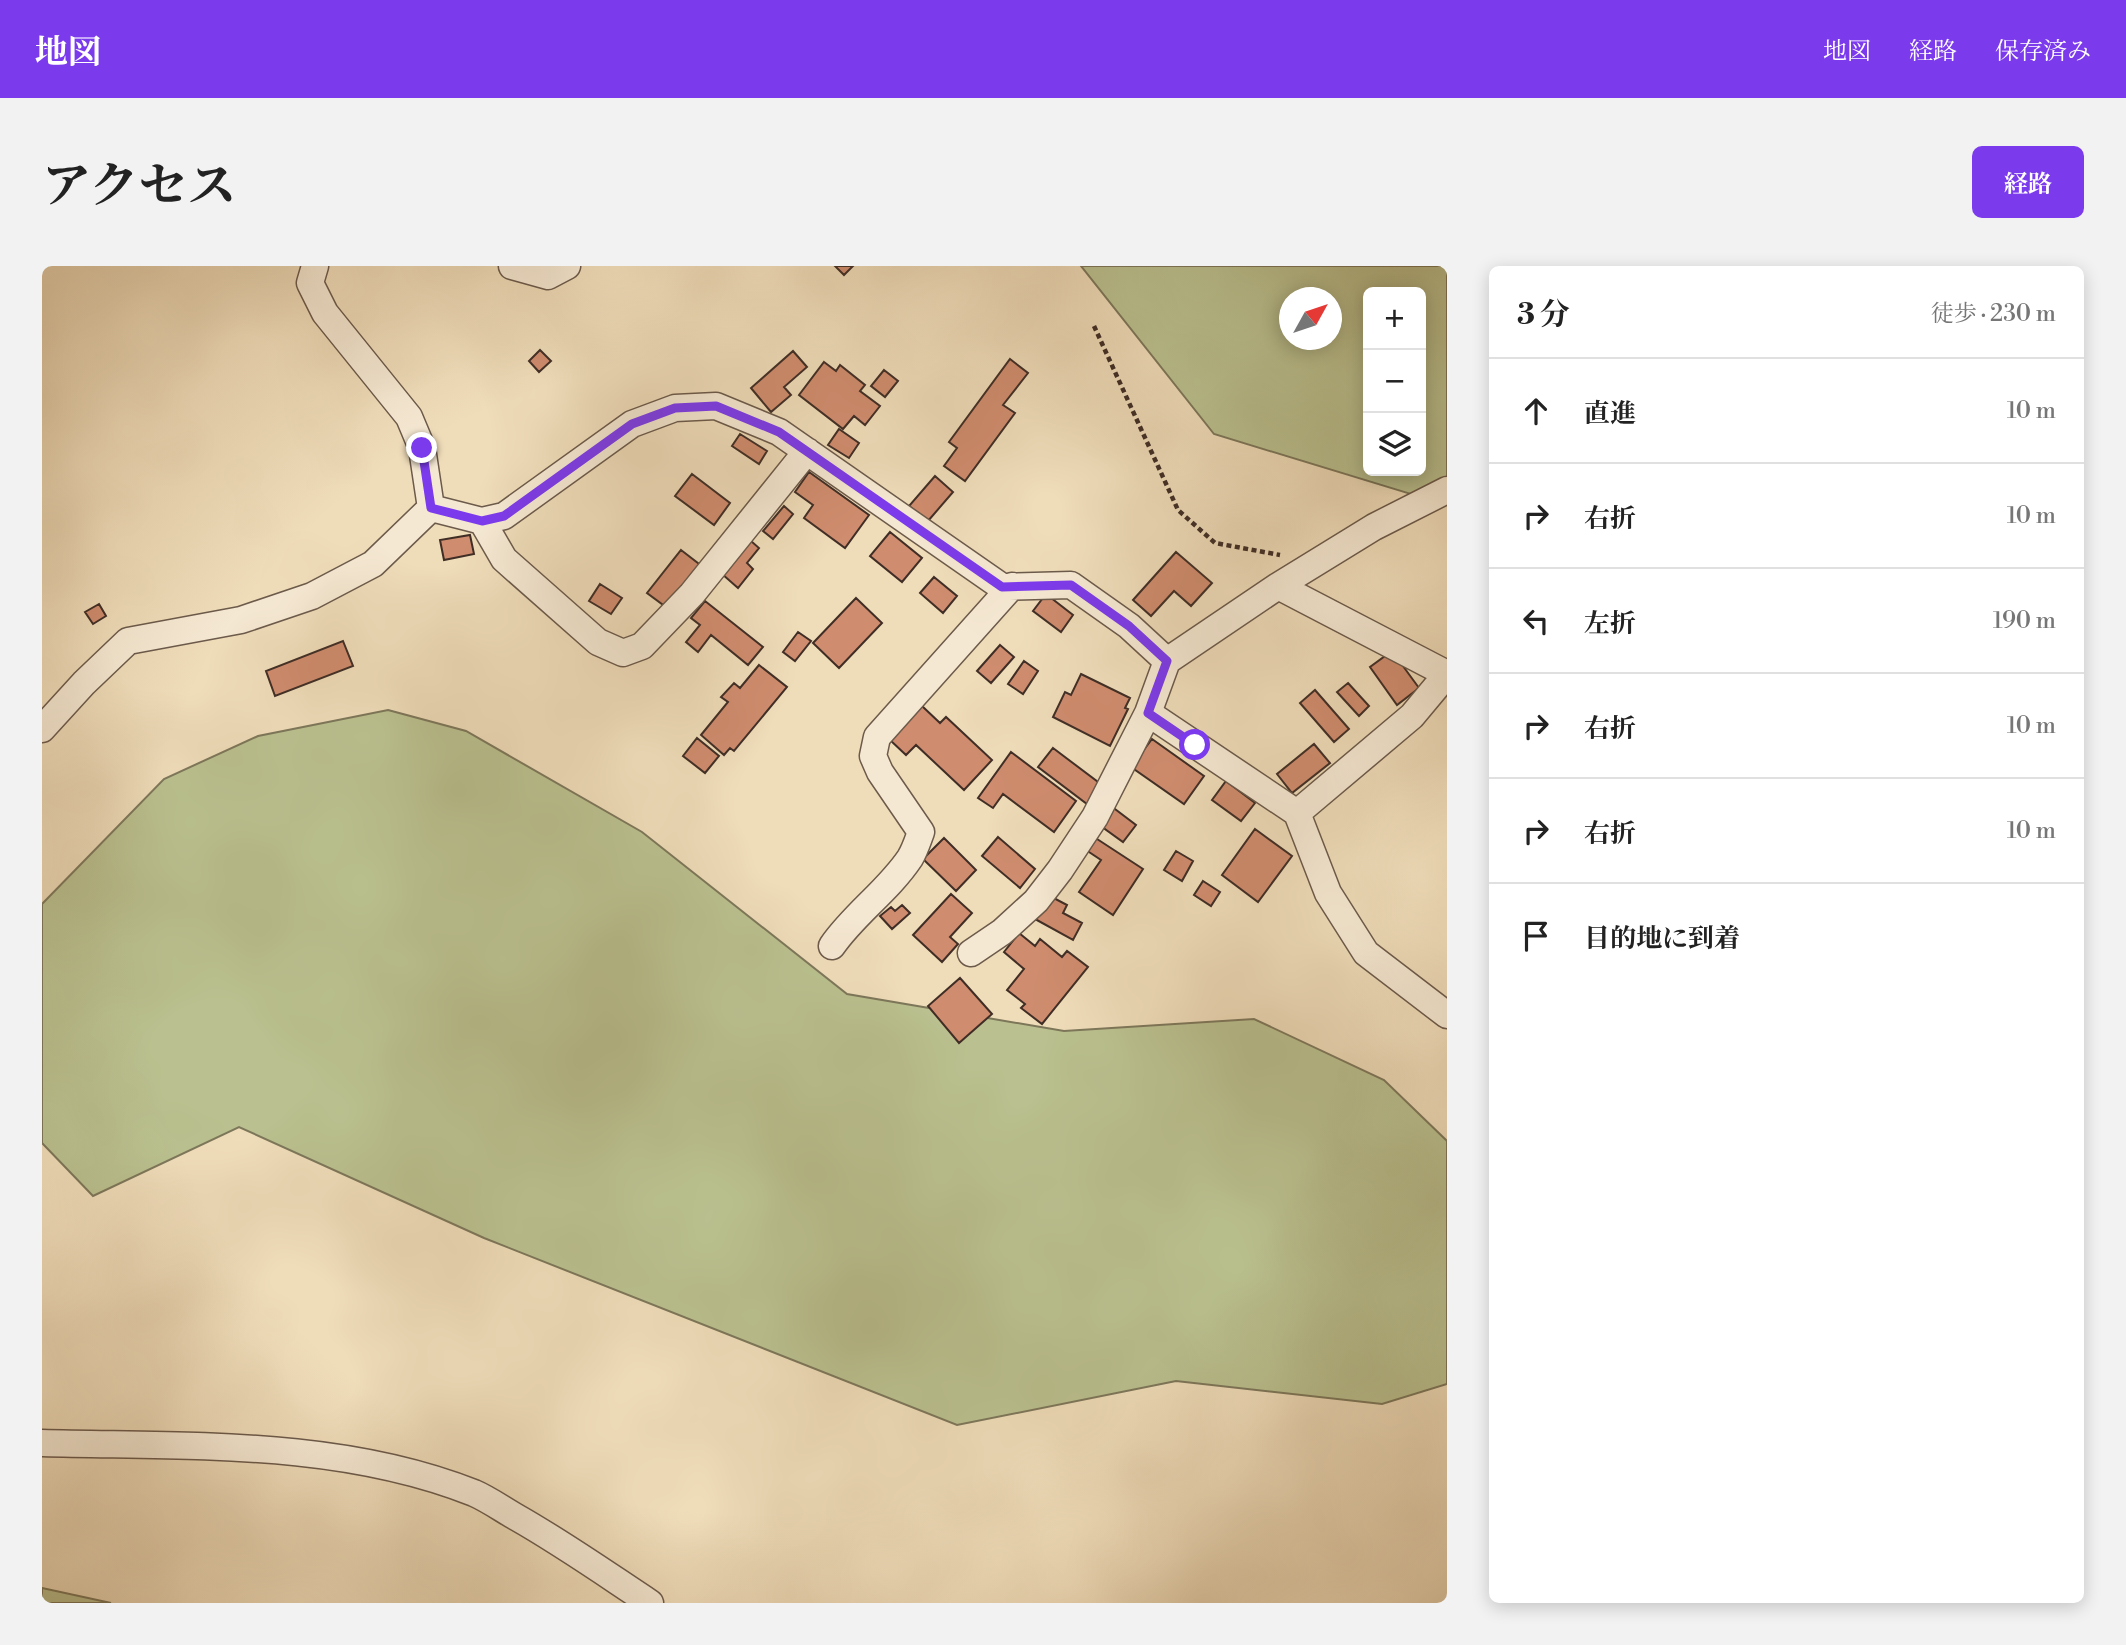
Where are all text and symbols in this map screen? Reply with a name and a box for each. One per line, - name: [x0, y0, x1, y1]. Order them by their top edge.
- text: 地図: [35, 33, 101, 74]
- text: 地図: [1823, 37, 1871, 67]
- text: 経路: [1909, 37, 1957, 67]
- text: 保存済み: [1995, 37, 2091, 67]
- button: 経路: [1972, 146, 2084, 218]
- text: アクセス: [42, 157, 237, 218]
- north arrow: [1279, 287, 1342, 350]
- map controls: [1363, 287, 1426, 476]
- button: +: [1363, 287, 1426, 350]
- text: 3 分: [1517, 296, 1570, 334]
- text: 徒歩 · 230 m: [1931, 300, 2056, 328]
- button: −: [1363, 350, 1426, 413]
- icon: ahead: [1517, 392, 1555, 430]
- text: 10 m: [2007, 397, 2056, 425]
- text: 直進: [1584, 398, 1636, 430]
- button: layers: [1363, 413, 1426, 476]
- route end: [406, 432, 437, 463]
- icon: right: [1517, 497, 1555, 535]
- text: 10 m: [2007, 502, 2056, 530]
- text: 右折: [1584, 503, 1636, 535]
- icon: left: [1517, 602, 1555, 640]
- text: 190 m: [1993, 607, 2056, 635]
- text: 左折: [1584, 608, 1636, 640]
- icon: right: [1517, 707, 1555, 745]
- text: 10 m: [2007, 712, 2056, 740]
- text: 右折: [1584, 713, 1636, 745]
- route start: [1179, 729, 1210, 760]
- icon: right: [1517, 812, 1555, 850]
- text: 10 m: [2007, 817, 2056, 845]
- text: 右折: [1584, 818, 1636, 850]
- icon: arrive: [1517, 917, 1555, 955]
- text: 目的地に到着: [1584, 923, 1740, 955]

